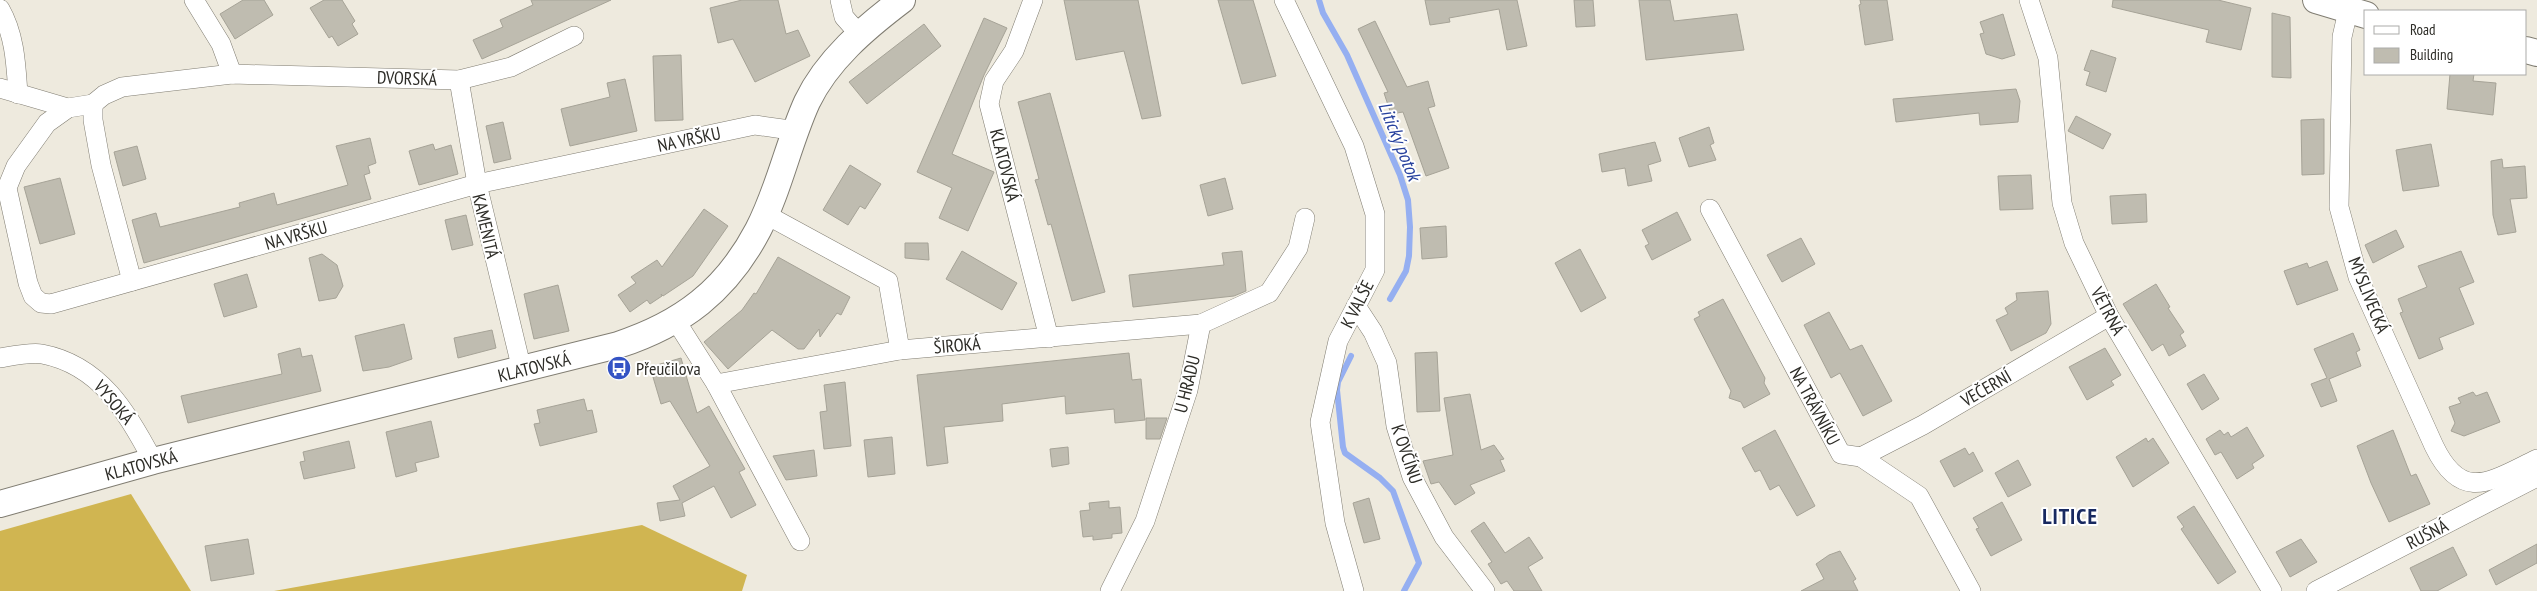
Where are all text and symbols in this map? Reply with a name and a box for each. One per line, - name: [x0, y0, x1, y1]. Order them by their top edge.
- legend: [2364, 10, 2527, 75]
- text: Road: [2410, 20, 2436, 39]
- text: Building: [2410, 45, 2453, 64]
- street label: DVORSKÁ: [377, 65, 438, 91]
- water label: Litický potok: [1373, 98, 1428, 187]
- street label: NA VRŠKU: [655, 121, 723, 157]
- street label: KLATOVSKÁ: [985, 126, 1025, 204]
- street label: KAMENITÁ: [467, 191, 505, 261]
- street label: NA VRŠKU: [262, 215, 330, 255]
- street label: MYSLIVECKÁ: [2343, 253, 2395, 337]
- street label: K VALŠE: [1335, 276, 1379, 332]
- street label: VĚTRNÁ: [2085, 282, 2130, 339]
- street label: ŠIROKÁ: [933, 331, 982, 358]
- street label: KLATOVSKÁ: [495, 347, 573, 387]
- street label: U HRADU: [1169, 353, 1205, 415]
- bus stop icon: Přeučilova: [606, 355, 632, 381]
- place label: Přeučilova: [636, 357, 701, 380]
- street label: NA TRÁVNÍKU: [1785, 363, 1845, 449]
- street label: VEČERNÍ: [1956, 364, 2016, 412]
- street label: VYSOKÁ: [88, 374, 139, 429]
- street label: K OVČÍNU: [1386, 421, 1428, 487]
- street label: KLATOVSKÁ: [102, 444, 180, 486]
- district label: LITICE: [2042, 502, 2098, 530]
- street label: RUŠNÁ: [2402, 514, 2452, 554]

